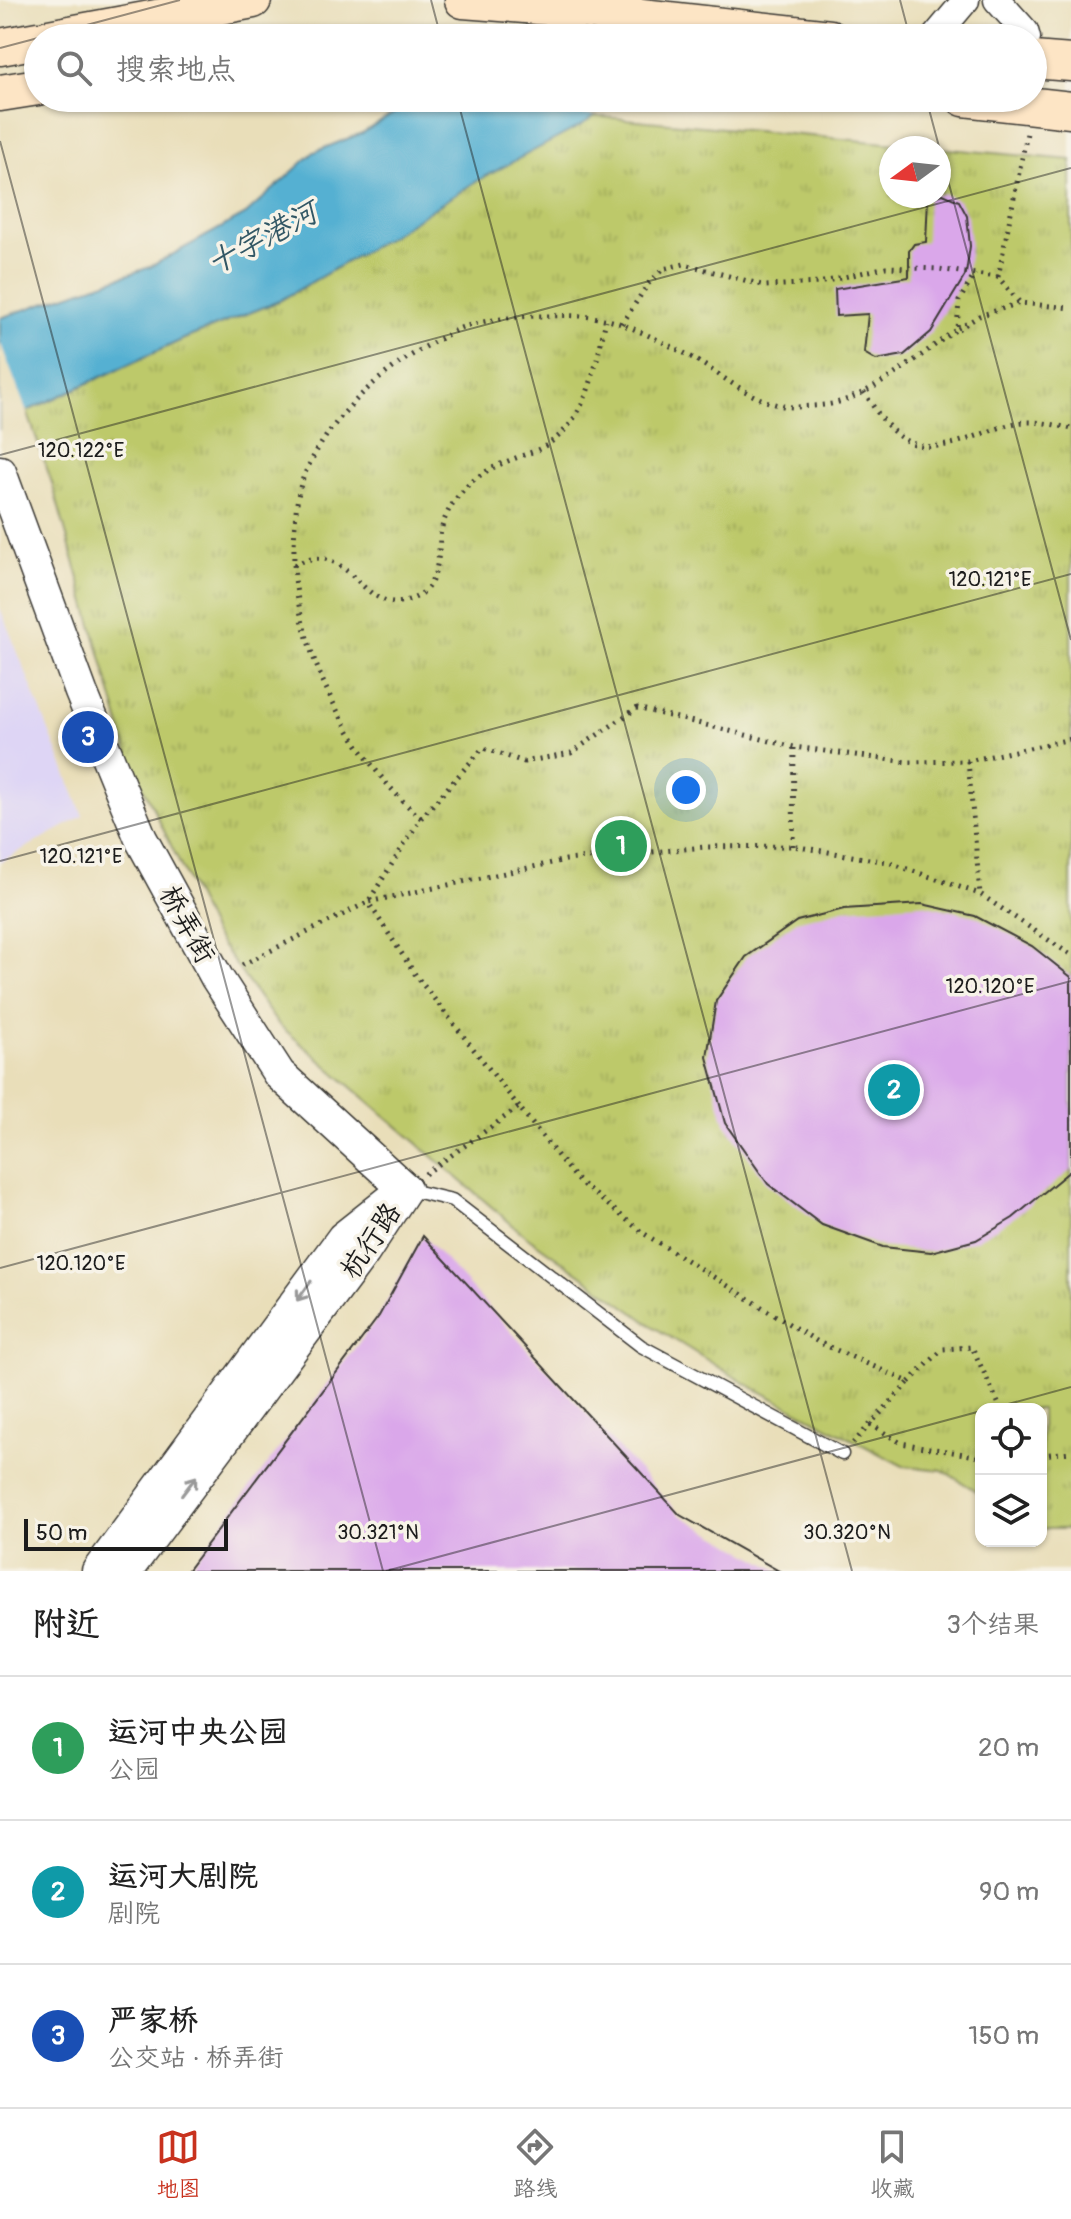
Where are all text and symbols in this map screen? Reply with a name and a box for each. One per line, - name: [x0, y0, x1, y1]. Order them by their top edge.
- search box: [24, 24, 1047, 112]
- icon: search: [52, 46, 96, 90]
- text: 搜索地点: [116, 51, 236, 88]
- north arrow: [879, 136, 951, 208]
- water label: 十字港河: [201, 192, 328, 283]
- text: 120.122°E: [38, 438, 124, 463]
- text: 120.121°E: [948, 567, 1032, 592]
- pin: 3: [62, 707, 114, 767]
- your location: [666, 770, 706, 810]
- pin: 1: [595, 816, 647, 876]
- text: 120.121°E: [39, 844, 123, 869]
- street label: 桥弄街: [151, 880, 222, 970]
- text: 120.120°E: [946, 974, 1034, 999]
- pin: 2: [868, 1060, 920, 1120]
- street label: 杭行路: [333, 1196, 409, 1285]
- text: 120.120°E: [37, 1251, 125, 1276]
- one-way arrow: [296, 1279, 312, 1301]
- map controls: [975, 1403, 1047, 1547]
- button: locate: [975, 1403, 1047, 1475]
- button: layers: [975, 1475, 1047, 1547]
- one-way arrow: [180, 1476, 197, 1497]
- scale bar: [24, 1515, 228, 1551]
- text: 50 m: [36, 1519, 87, 1547]
- text: 30.321°N: [337, 1520, 419, 1545]
- text: 30.320°N: [803, 1520, 891, 1545]
- text: 附近: [32, 1603, 100, 1646]
- text: 3个结果: [946, 1609, 1039, 1641]
- text: 运河中央公园: [108, 1714, 288, 1751]
- text: 1: [53, 1732, 63, 1764]
- text: 20 m: [978, 1732, 1039, 1764]
- text: 公园: [108, 1754, 160, 1786]
- text: 运河大剧院: [108, 1858, 258, 1895]
- text: 2: [51, 1876, 65, 1908]
- text: 90 m: [979, 1876, 1039, 1908]
- text: 剧院: [108, 1898, 160, 1930]
- text: 严家桥: [108, 2002, 198, 2039]
- text: 3: [51, 2020, 65, 2052]
- text: 150 m: [968, 2020, 1039, 2052]
- text: 公交站 · 桥弄街: [108, 2042, 284, 2074]
- tab: 地图: [156, 2125, 201, 2203]
- tab: 路线: [513, 2125, 558, 2203]
- tab: 收藏: [870, 2125, 915, 2203]

